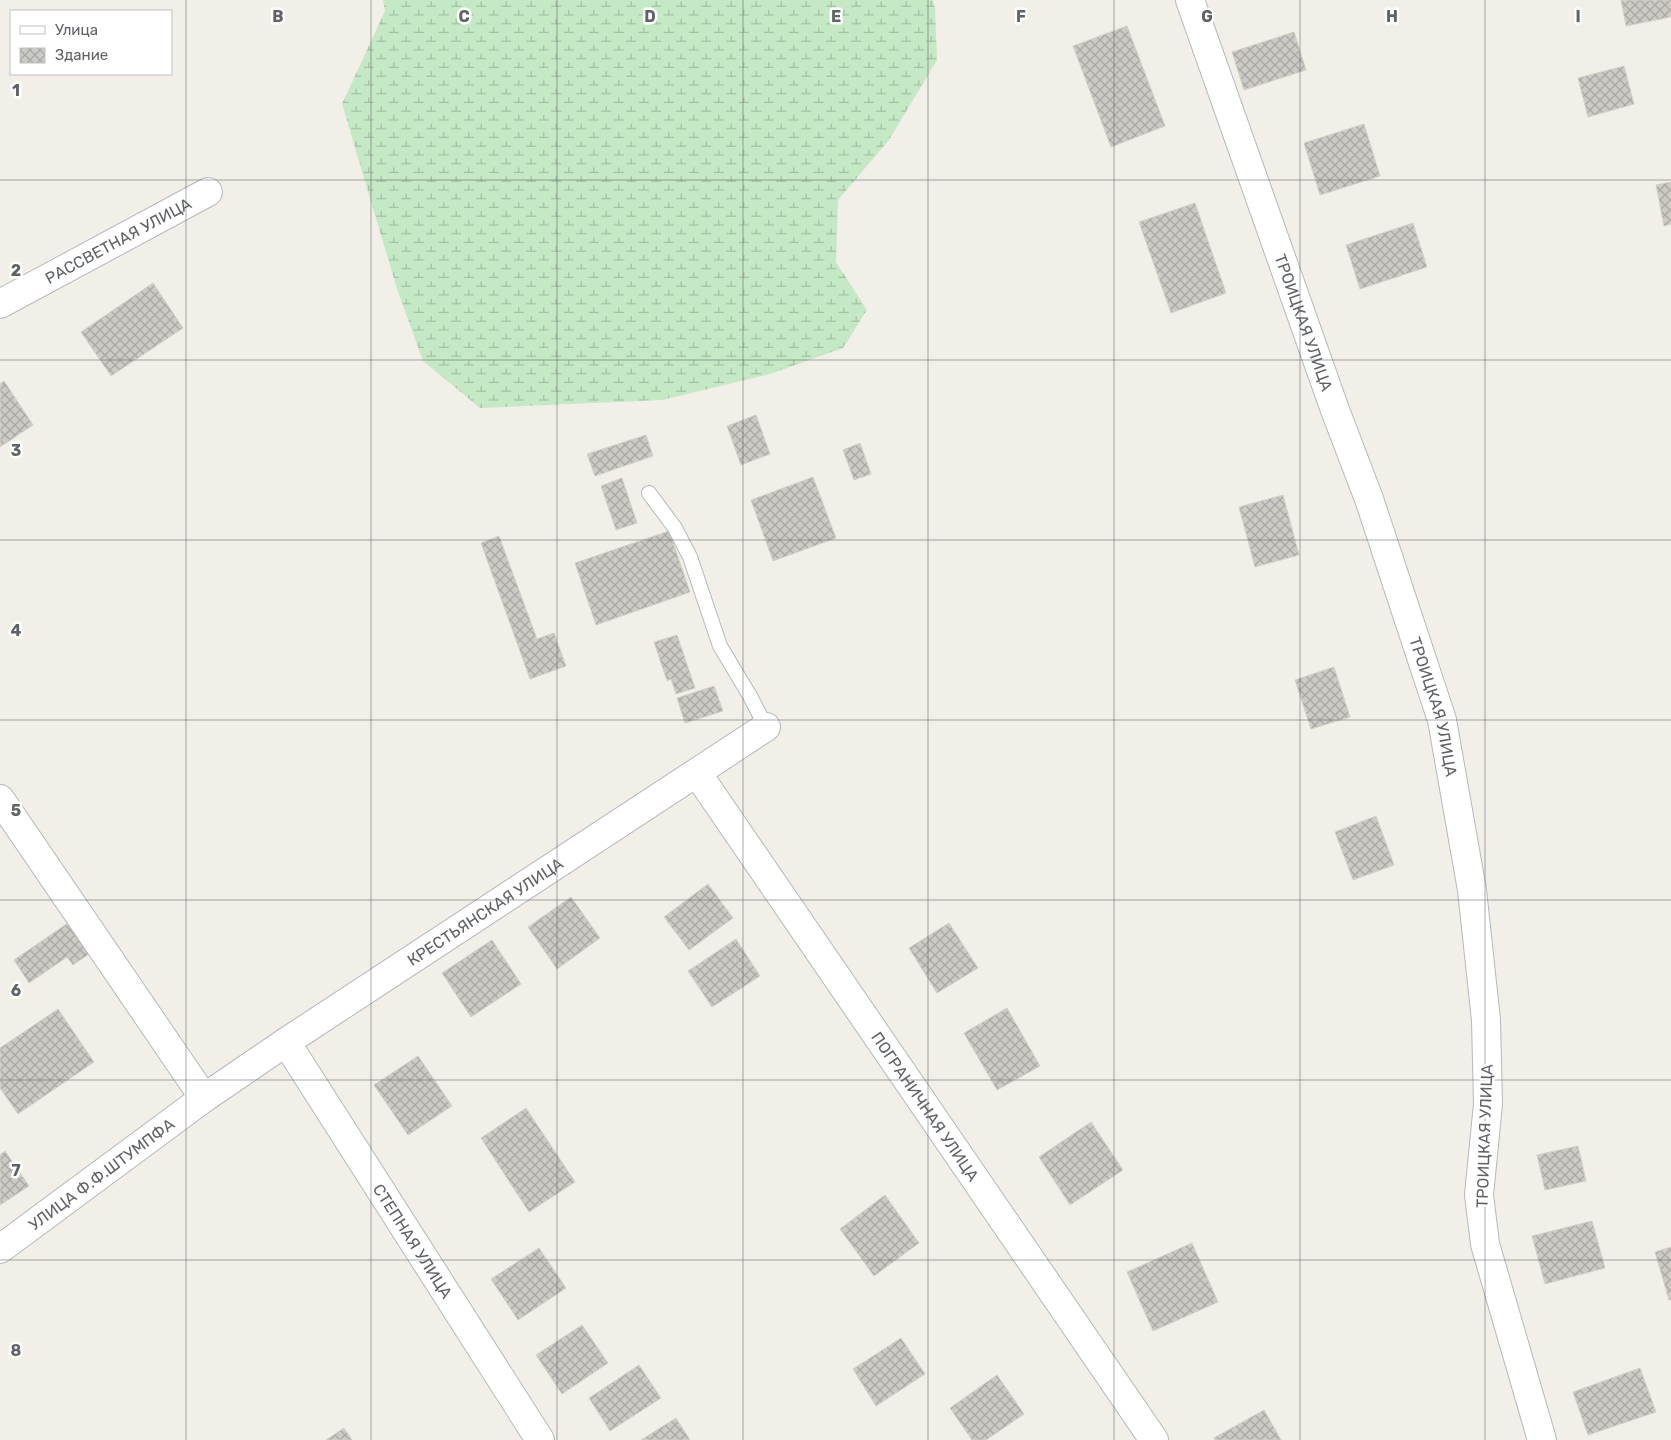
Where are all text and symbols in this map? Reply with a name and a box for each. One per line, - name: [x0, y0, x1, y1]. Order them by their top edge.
- text: B: [272, 7, 284, 26]
- text: C: [458, 7, 470, 26]
- text: D: [644, 7, 656, 26]
- text: E: [831, 7, 841, 26]
- text: F: [1016, 7, 1026, 26]
- text: G: [1201, 7, 1213, 26]
- text: H: [1386, 7, 1398, 26]
- text: I: [1575, 7, 1581, 26]
- legend: [10, 10, 172, 75]
- text: Улица: [55, 21, 98, 39]
- text: Здание: [55, 46, 108, 64]
- text: 1: [12, 81, 20, 100]
- street label: РАССВЕТНАЯ УЛИЦА: [42, 194, 195, 288]
- street label: ТРОИЦКАЯ УЛИЦА: [1271, 252, 1337, 394]
- text: 2: [11, 261, 21, 280]
- text: 3: [11, 441, 21, 460]
- text: 4: [11, 621, 22, 640]
- street label: ТРОИЦКАЯ УЛИЦА: [1405, 635, 1461, 778]
- text: 5: [11, 801, 21, 820]
- street label: КРЕСТЬЯНСКАЯ УЛИЦА: [404, 854, 567, 970]
- text: 6: [11, 981, 21, 1000]
- street label: ПОГРАНИЧНАЯ УЛИЦА: [867, 1028, 983, 1185]
- street label: ТРОИЦКАЯ УЛИЦА: [1472, 1063, 1497, 1208]
- street label: УЛИЦА Ф.Ф.ШТУМПФА: [25, 1114, 178, 1235]
- text: 7: [11, 1161, 21, 1180]
- street label: СТЕПНАЯ УЛИЦА: [369, 1180, 456, 1302]
- text: 8: [11, 1341, 22, 1360]

